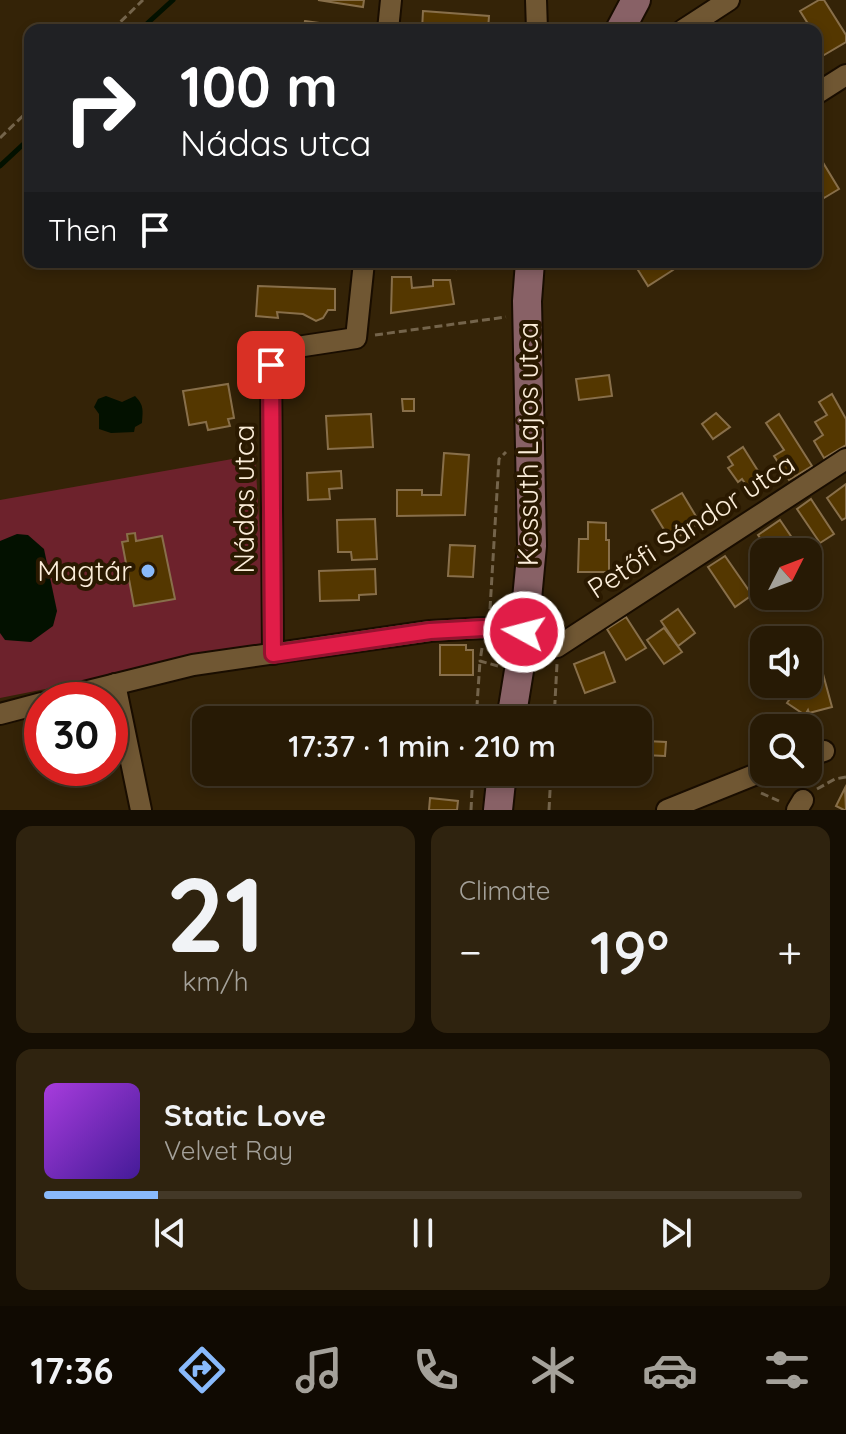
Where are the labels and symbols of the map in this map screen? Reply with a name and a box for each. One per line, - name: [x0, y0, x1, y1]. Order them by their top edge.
- street label: Kossuth Lajos utca: [510, 322, 545, 566]
- pin: [237, 331, 305, 399]
- street label: Nádas utca: [226, 425, 261, 573]
- street label: Petőfi Sándor utca: [580, 445, 801, 606]
- north arrow: [750, 538, 822, 610]
- place label: Magtár: [37, 553, 132, 588]
- marker: Magtár: [139, 562, 157, 580]
- position arrow: [482, 590, 566, 674]
- speed limit sign: 30: [24, 682, 128, 786]

